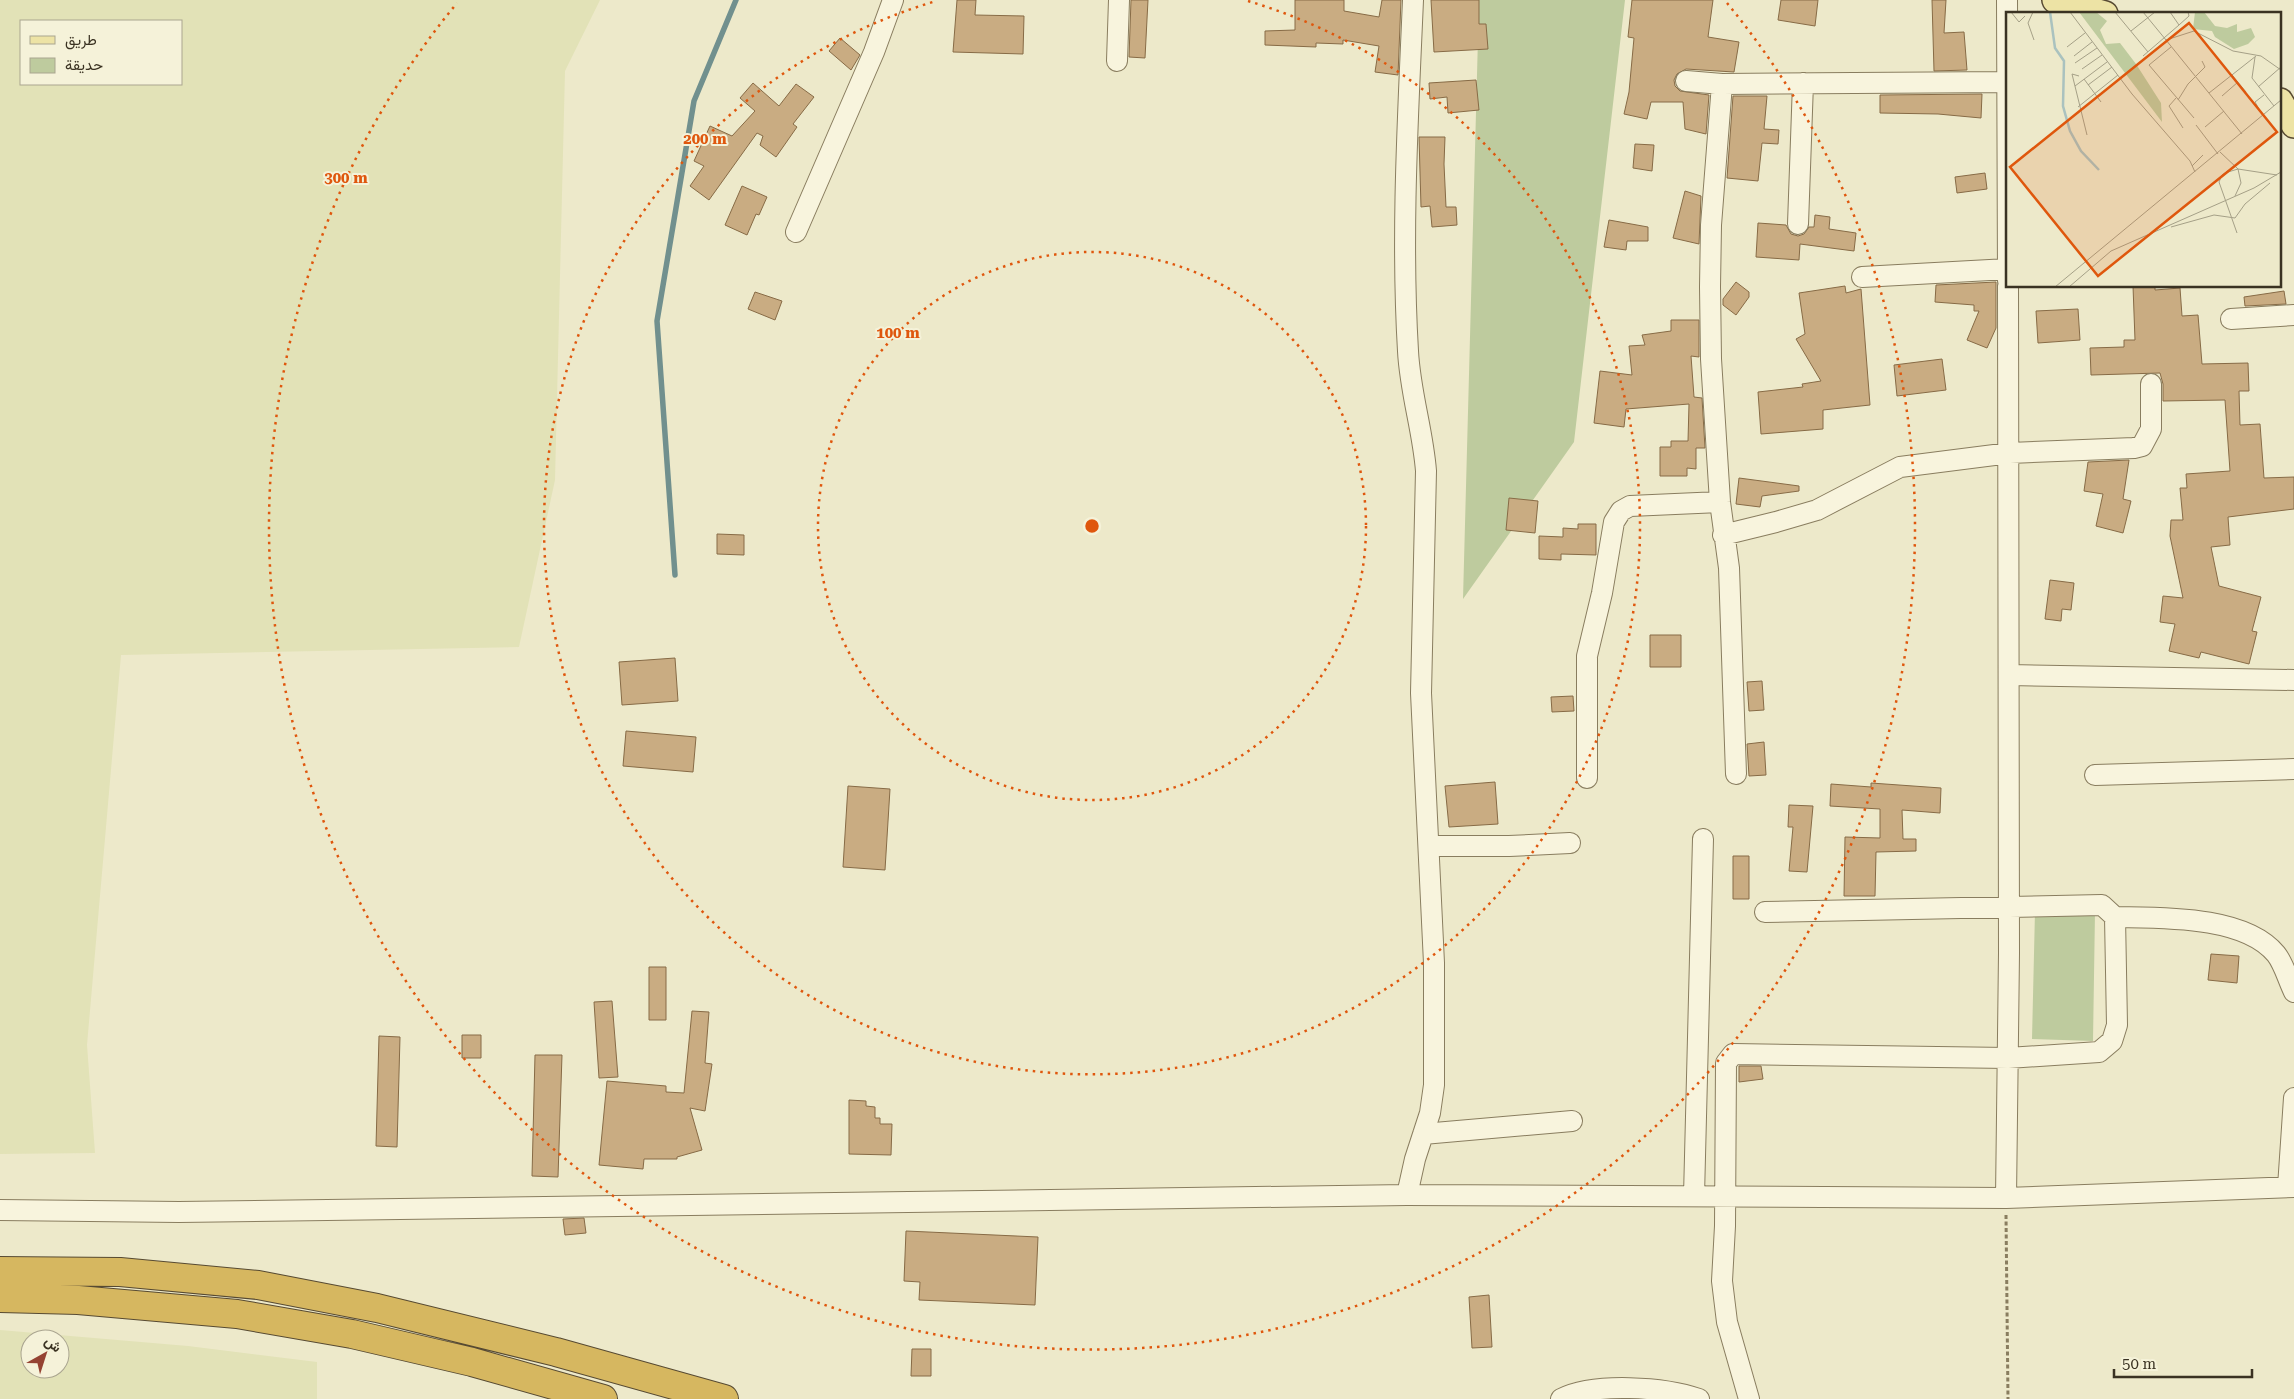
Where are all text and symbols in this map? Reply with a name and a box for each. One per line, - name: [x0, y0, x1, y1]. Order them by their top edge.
- inset map: [2006, 12, 2282, 288]
- legend: [20, 20, 182, 85]
- text: طريق: [65, 31, 97, 50]
- text: حديقة: [65, 56, 103, 74]
- text: 200 m: [683, 130, 727, 148]
- text: 300 m: [324, 169, 368, 187]
- text: 100 m: [876, 324, 920, 342]
- centre of rings: [1083, 517, 1101, 535]
- north arrow: [20, 1329, 70, 1379]
- text: ش: [41, 1332, 65, 1356]
- scale bar: [2114, 1346, 2252, 1378]
- text: 50 m: [2122, 1355, 2157, 1373]

